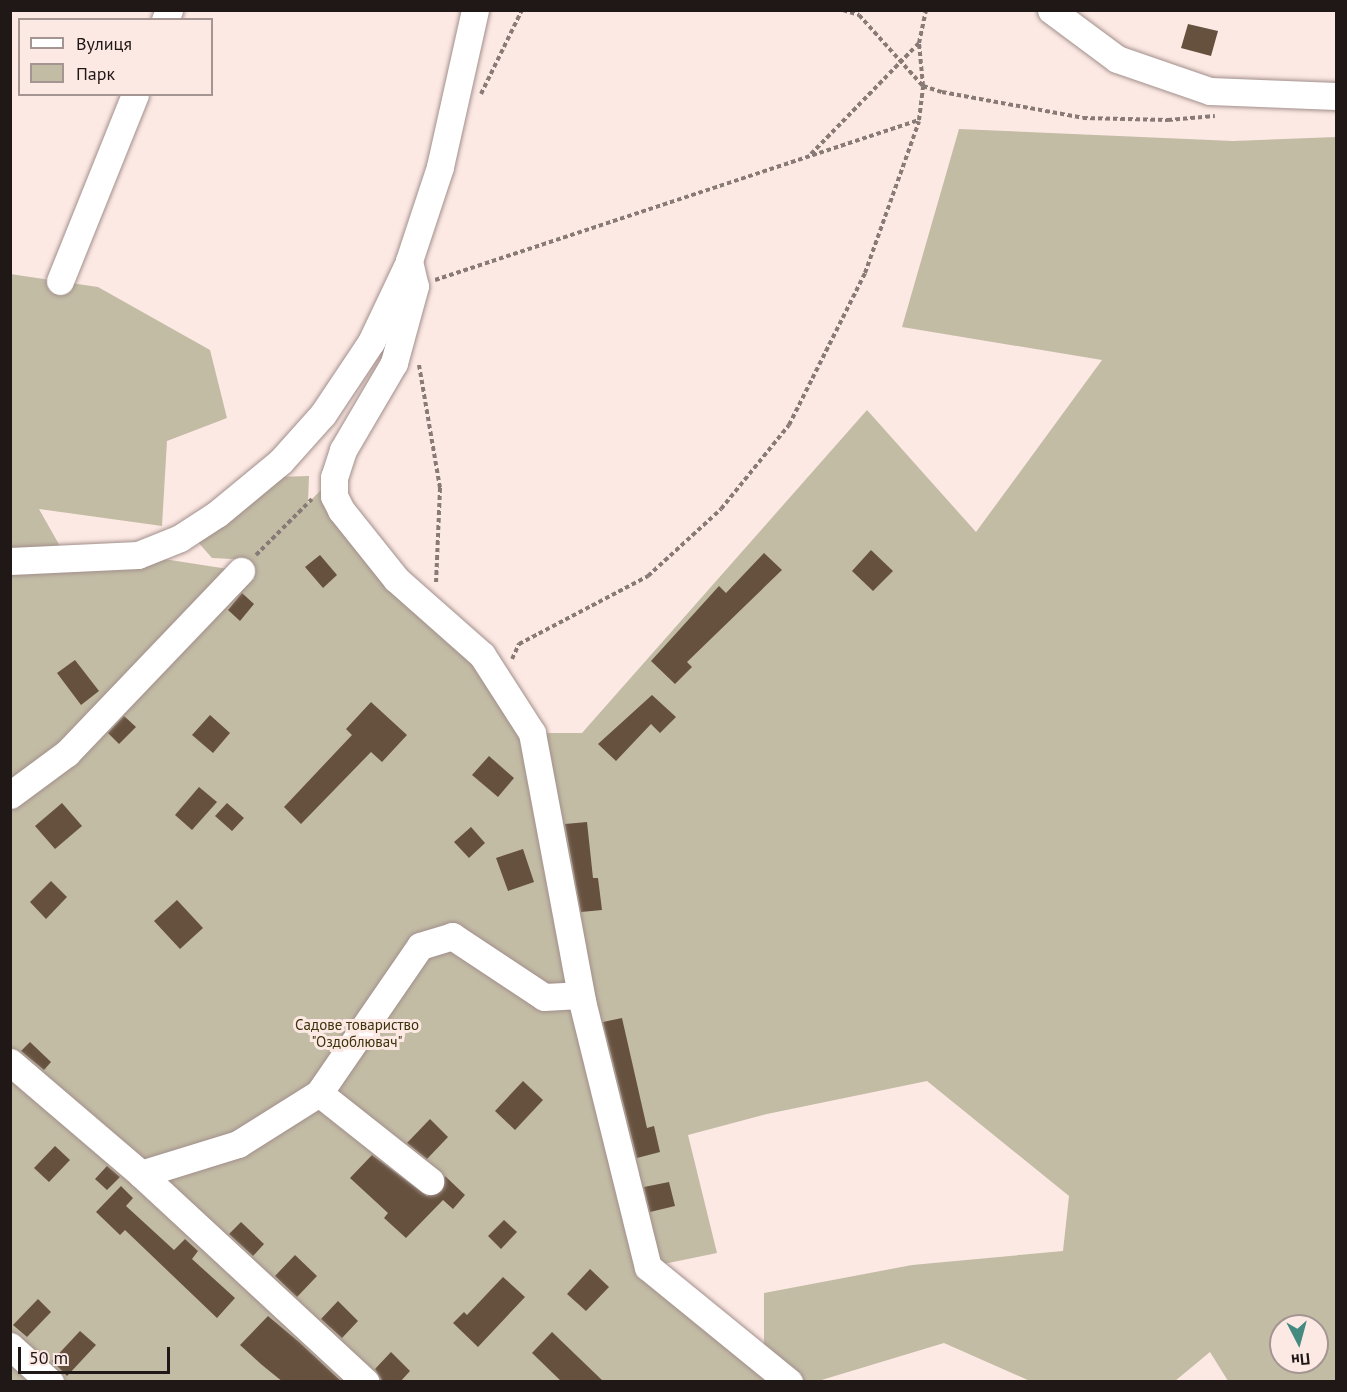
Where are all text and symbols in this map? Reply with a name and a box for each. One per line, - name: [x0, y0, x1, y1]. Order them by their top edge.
- legend: [18, 18, 213, 96]
- text: Вулиця: [76, 32, 132, 55]
- text: Парк: [76, 62, 115, 85]
- park label: Садове товариство "Оздоблювач": [295, 1015, 419, 1050]
- north arrow: [1269, 1314, 1329, 1374]
- scale bar: [21, 1335, 172, 1373]
- text: 50 m: [29, 1346, 68, 1369]
- text: Пн: [1290, 1349, 1311, 1371]

